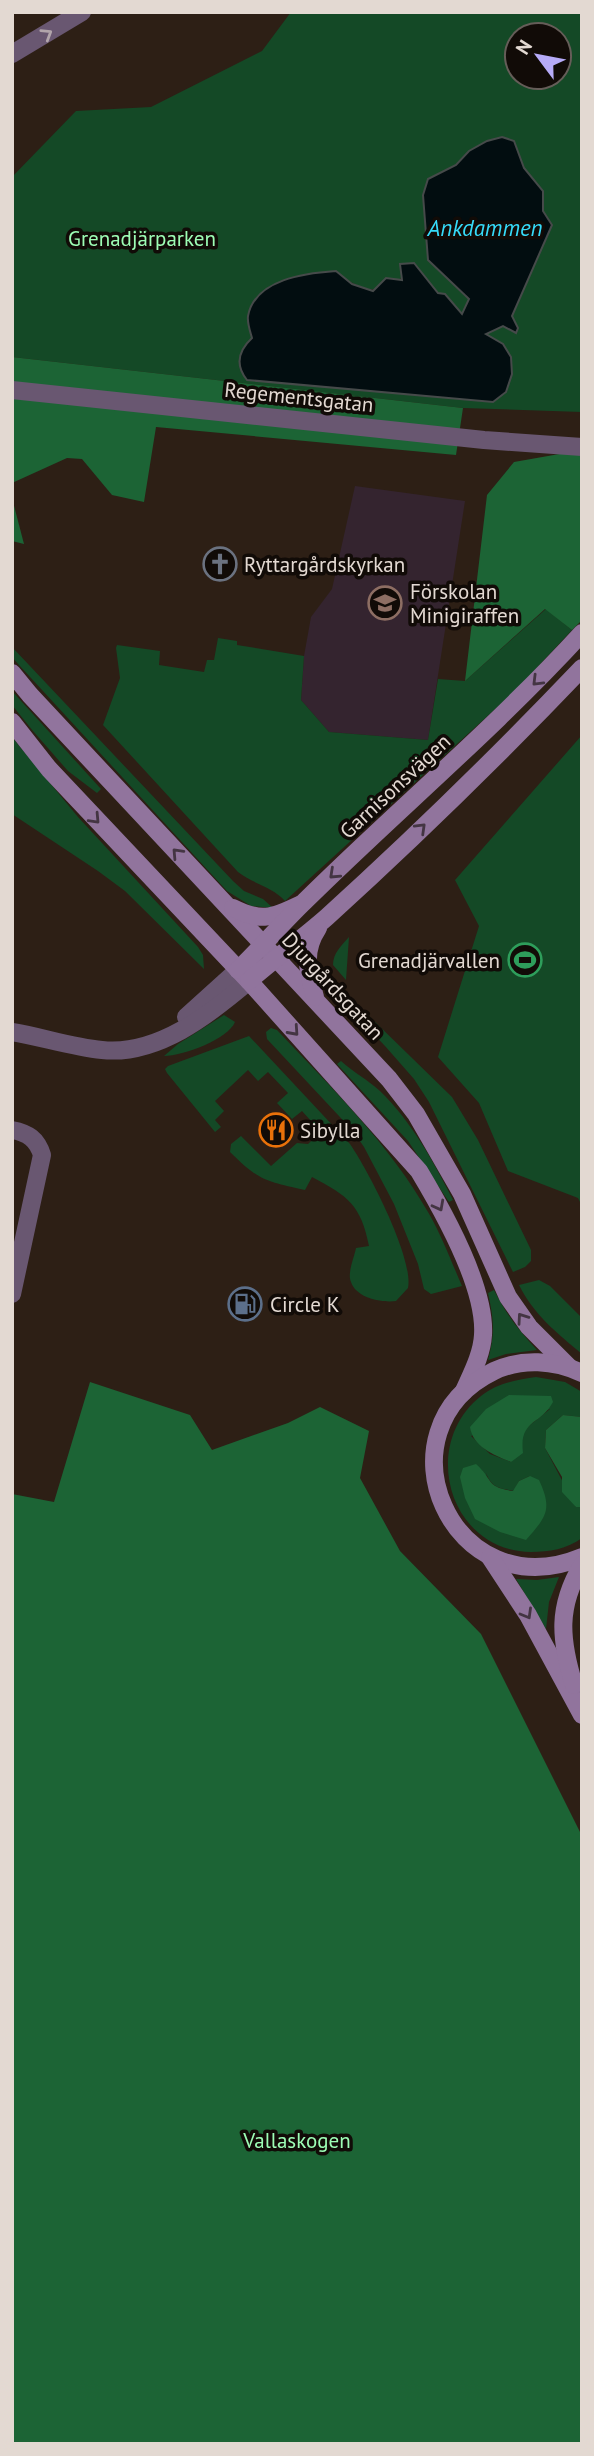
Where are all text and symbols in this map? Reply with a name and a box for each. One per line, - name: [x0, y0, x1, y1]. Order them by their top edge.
- north arrow: [503, 21, 573, 91]
- one-way arrow: [40, 29, 53, 42]
- text: N: [510, 35, 537, 59]
- water label: Ankdammen: [426, 213, 543, 242]
- park label: Grenadjärparken: [68, 225, 216, 252]
- street label: Regementsgatan: [223, 376, 375, 418]
- church icon: Ryttargårdskyrkan: [201, 545, 239, 583]
- place label: Ryttargårdskyrkan: [244, 551, 405, 578]
- place label: Förskolan Minigiraffen: [410, 578, 519, 629]
- school or university icon: Förskolan Minigiraffen: [366, 584, 404, 622]
- one-way arrow: [533, 673, 545, 685]
- street label: Garnisonsvägen: [334, 728, 456, 844]
- one-way arrow: [87, 811, 100, 824]
- one-way arrow: [413, 824, 426, 836]
- one-way arrow: [173, 848, 186, 861]
- one-way arrow: [329, 865, 342, 878]
- street label: Djurgårdsgatan: [276, 927, 390, 1045]
- sports icon: Grenadjärvallen: [506, 941, 544, 979]
- place label: Grenadjärvallen: [358, 947, 500, 974]
- one-way arrow: [286, 1023, 299, 1036]
- restaurant icon: Sibylla: [257, 1111, 295, 1149]
- place label: Sibylla: [300, 1117, 360, 1144]
- one-way arrow: [431, 1199, 445, 1211]
- fuel station icon: Circle K: [226, 1285, 264, 1323]
- place label: Circle K: [270, 1291, 340, 1318]
- one-way arrow: [518, 1313, 530, 1326]
- one-way arrow: [519, 1607, 532, 1620]
- park label: Vallaskogen: [242, 2127, 351, 2154]

